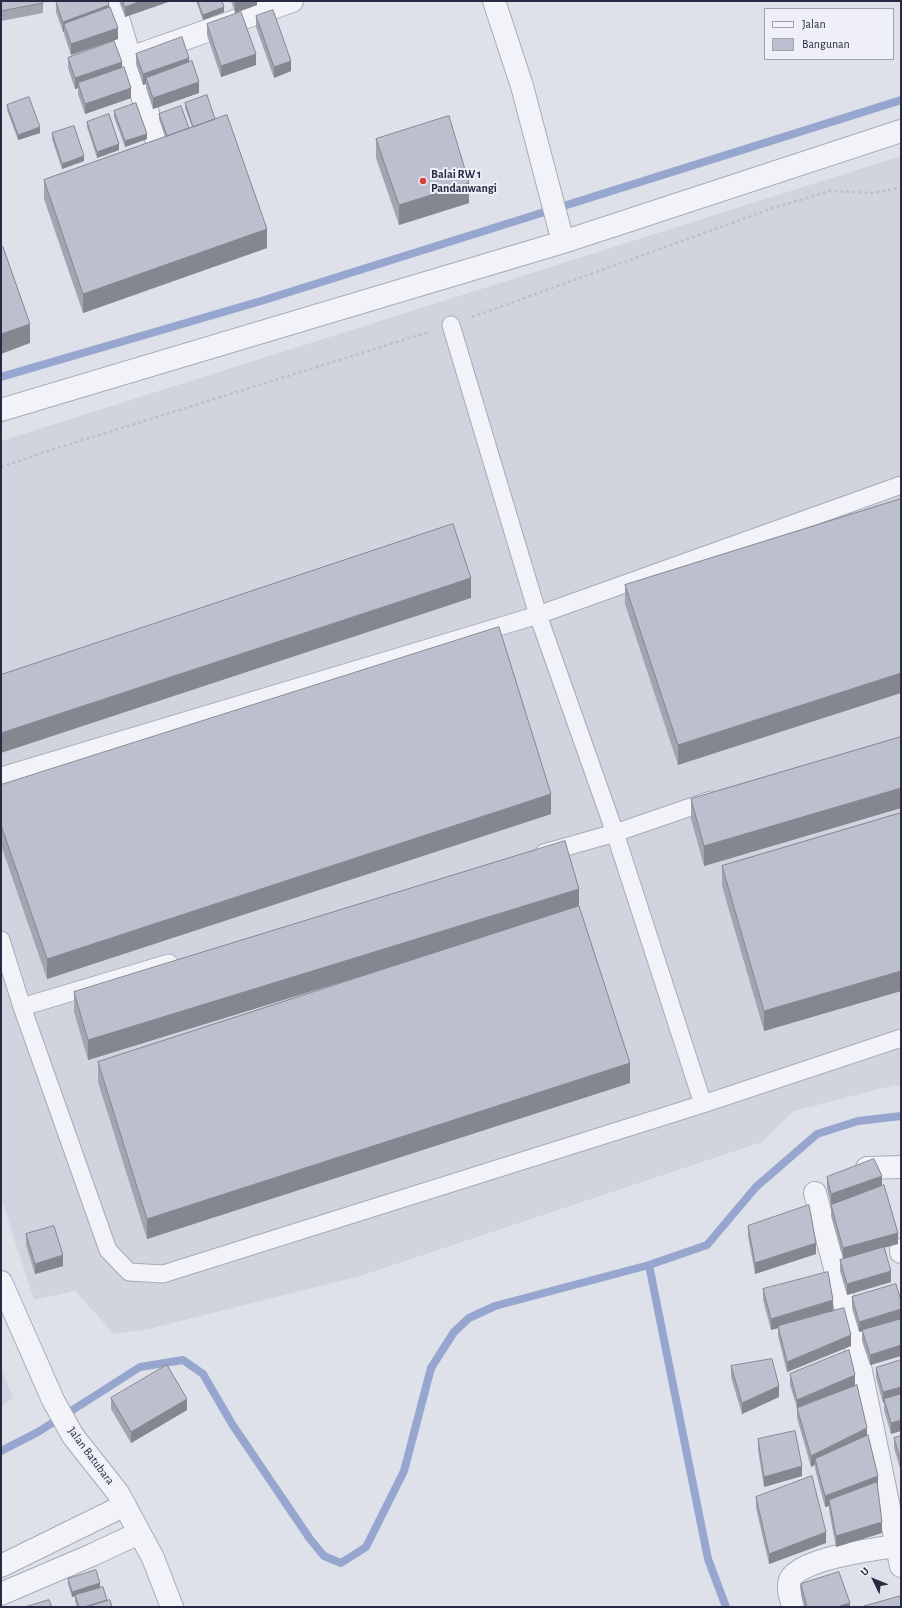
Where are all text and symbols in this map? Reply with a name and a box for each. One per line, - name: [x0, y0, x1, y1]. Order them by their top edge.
- legend: [764, 8, 894, 60]
- text: Jalan: [802, 18, 826, 30]
- text: Bangunan: [802, 38, 850, 50]
- place label: Balai RW 1 Pandanwangi: [431, 167, 497, 195]
- marker: Balai RW 1 Pandanwangi: [418, 176, 428, 186]
- street label: Jalan Batubara: [65, 1424, 117, 1488]
- north arrow: [854, 1560, 894, 1600]
- text: U: [858, 1565, 871, 1578]

